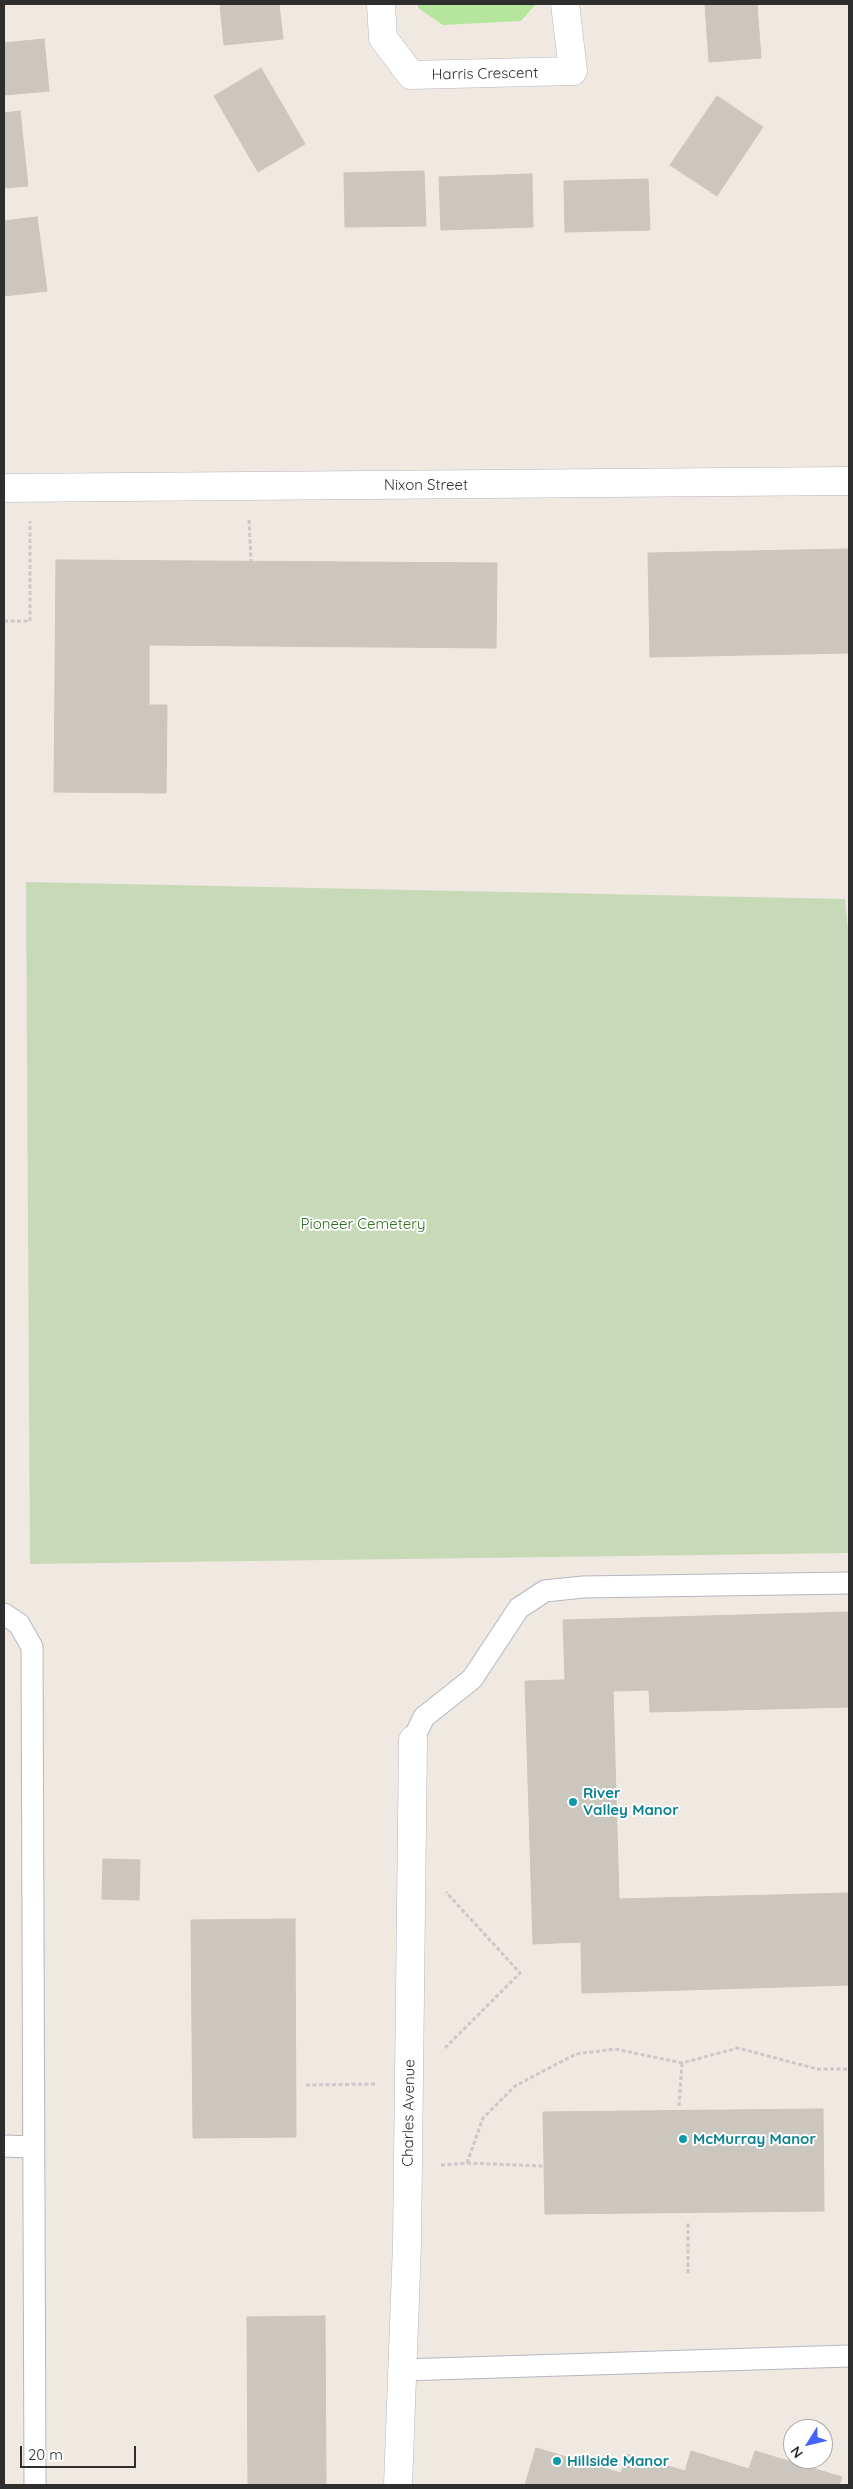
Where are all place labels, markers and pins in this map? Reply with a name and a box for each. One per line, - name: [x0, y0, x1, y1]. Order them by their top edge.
- place label: River Valley Manor: [583, 1784, 679, 1819]
- marker: River Valley Manor: [567, 1796, 579, 1808]
- place label: McMurray Manor: [693, 2130, 816, 2148]
- marker: McMurray Manor: [677, 2133, 689, 2145]
- place label: Hillside Manor: [567, 2452, 669, 2470]
- marker: Hillside Manor: [551, 2455, 563, 2467]

